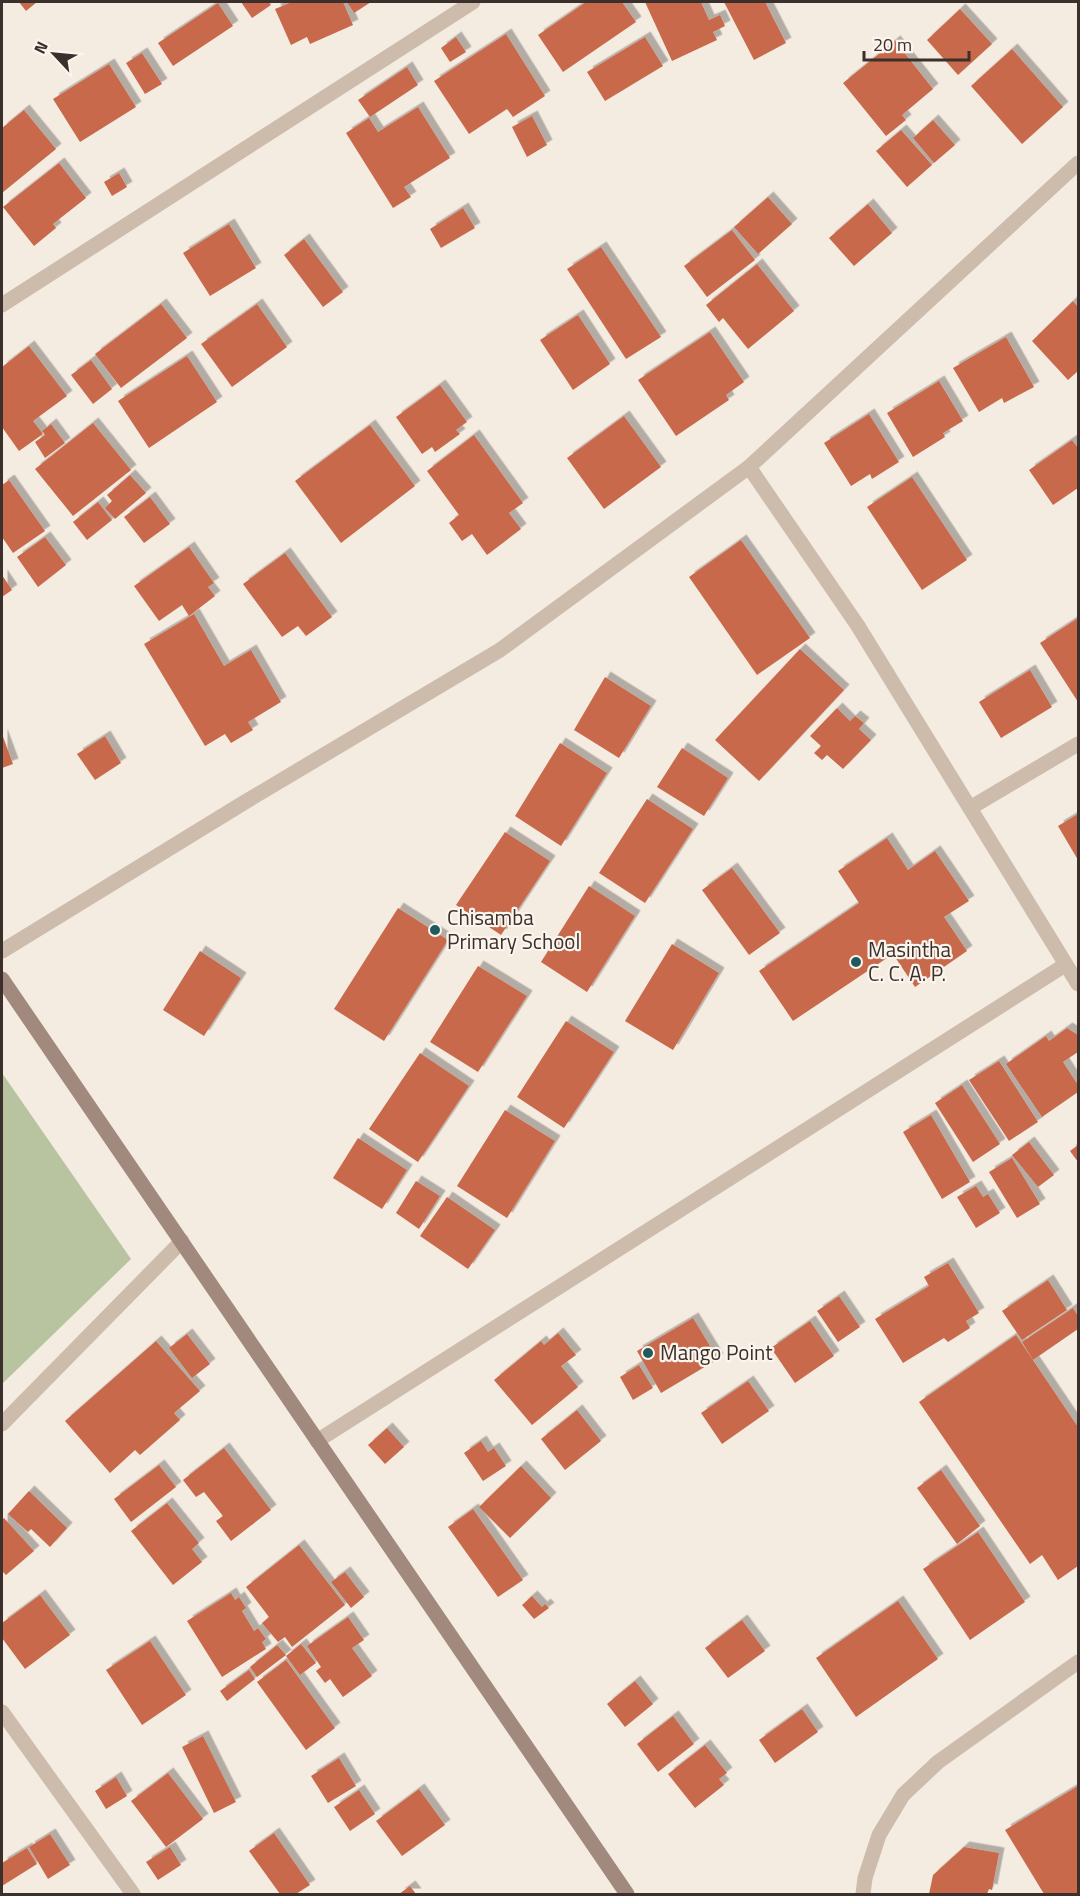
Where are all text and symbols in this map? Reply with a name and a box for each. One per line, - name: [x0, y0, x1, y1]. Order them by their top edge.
- north arrow: [24, 24, 84, 84]
- scale bar: [864, 24, 969, 62]
- text: 20 m: [873, 31, 912, 58]
- text: N: [27, 37, 54, 58]
- place label: Chisamba Primary School: [447, 901, 580, 957]
- marker: Chisamba Primary School: [428, 923, 442, 937]
- place label: Masintha C. C. A. P.: [868, 933, 951, 989]
- marker: Masintha C. C. A. P.: [849, 955, 863, 969]
- place label: Mango Point: [660, 1336, 773, 1368]
- marker: Mango Point: [641, 1346, 655, 1360]

